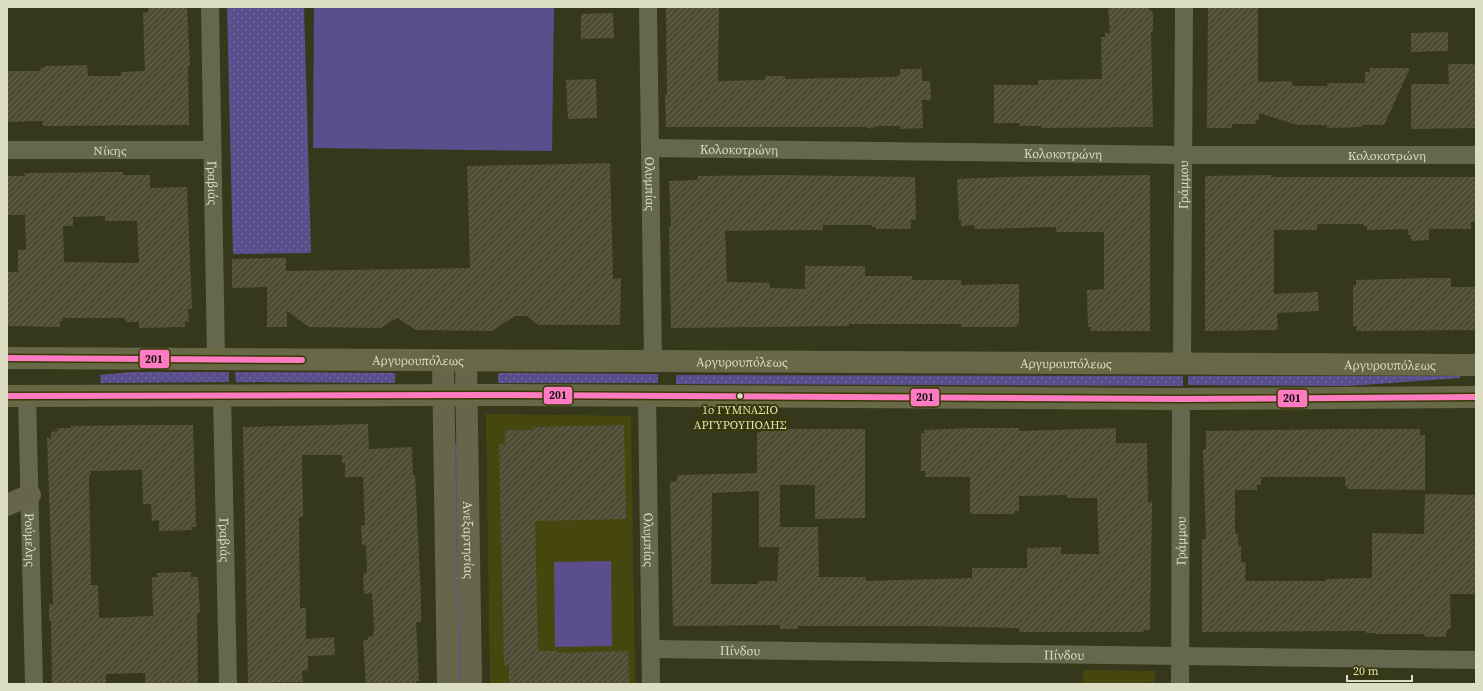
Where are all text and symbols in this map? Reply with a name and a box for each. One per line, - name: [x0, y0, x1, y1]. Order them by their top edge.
- street label: Κολοκοτρώνη: [700, 141, 778, 159]
- street label: Νίκης: [93, 142, 127, 159]
- street label: Κολοκοτρώνη: [1024, 145, 1102, 163]
- street label: Κολοκοτρώνη: [1348, 147, 1426, 164]
- street label: Ολυμπίας: [641, 157, 659, 211]
- street label: Γράμμου: [1175, 160, 1192, 209]
- street label: Γραβιάς: [204, 161, 221, 205]
- line badge: 201: [139, 349, 170, 369]
- text: 201: [145, 352, 163, 367]
- street label: Αργυρουπόλεως: [372, 352, 464, 369]
- street label: Αργυρουπόλεως: [696, 353, 788, 371]
- street label: Αργυρουπόλεως: [1020, 355, 1112, 372]
- street label: Αργυρουπόλεως: [1344, 356, 1436, 374]
- line badge: 201: [543, 386, 573, 405]
- text: 201: [549, 388, 567, 403]
- line badge: 201: [910, 388, 940, 407]
- line badge: 201: [1277, 389, 1308, 408]
- text: 201: [916, 390, 934, 405]
- marker: 1ο ΓΥΜΝΑΣΙΟ ΑΡΓΥΡΟΥΠΟΛΗΣ: [735, 391, 745, 401]
- text: 201: [1283, 391, 1301, 406]
- place label: 1ο ΓΥΜΝΑΣΙΟ ΑΡΓΥΡΟΥΠΟΛΗΣ: [694, 402, 787, 433]
- street label: Ανεξαρτησίας: [459, 501, 477, 579]
- street label: Ρούμελης: [21, 513, 39, 567]
- street label: Ολυμπίας: [640, 513, 657, 567]
- street label: Γράμμου: [1172, 516, 1190, 565]
- street label: Γραβιάς: [216, 518, 233, 562]
- street label: Πίνδου: [720, 642, 760, 659]
- street label: Πίνδου: [1044, 646, 1084, 664]
- scale bar: [1347, 657, 1412, 683]
- text: 20 m: [1353, 663, 1379, 679]

